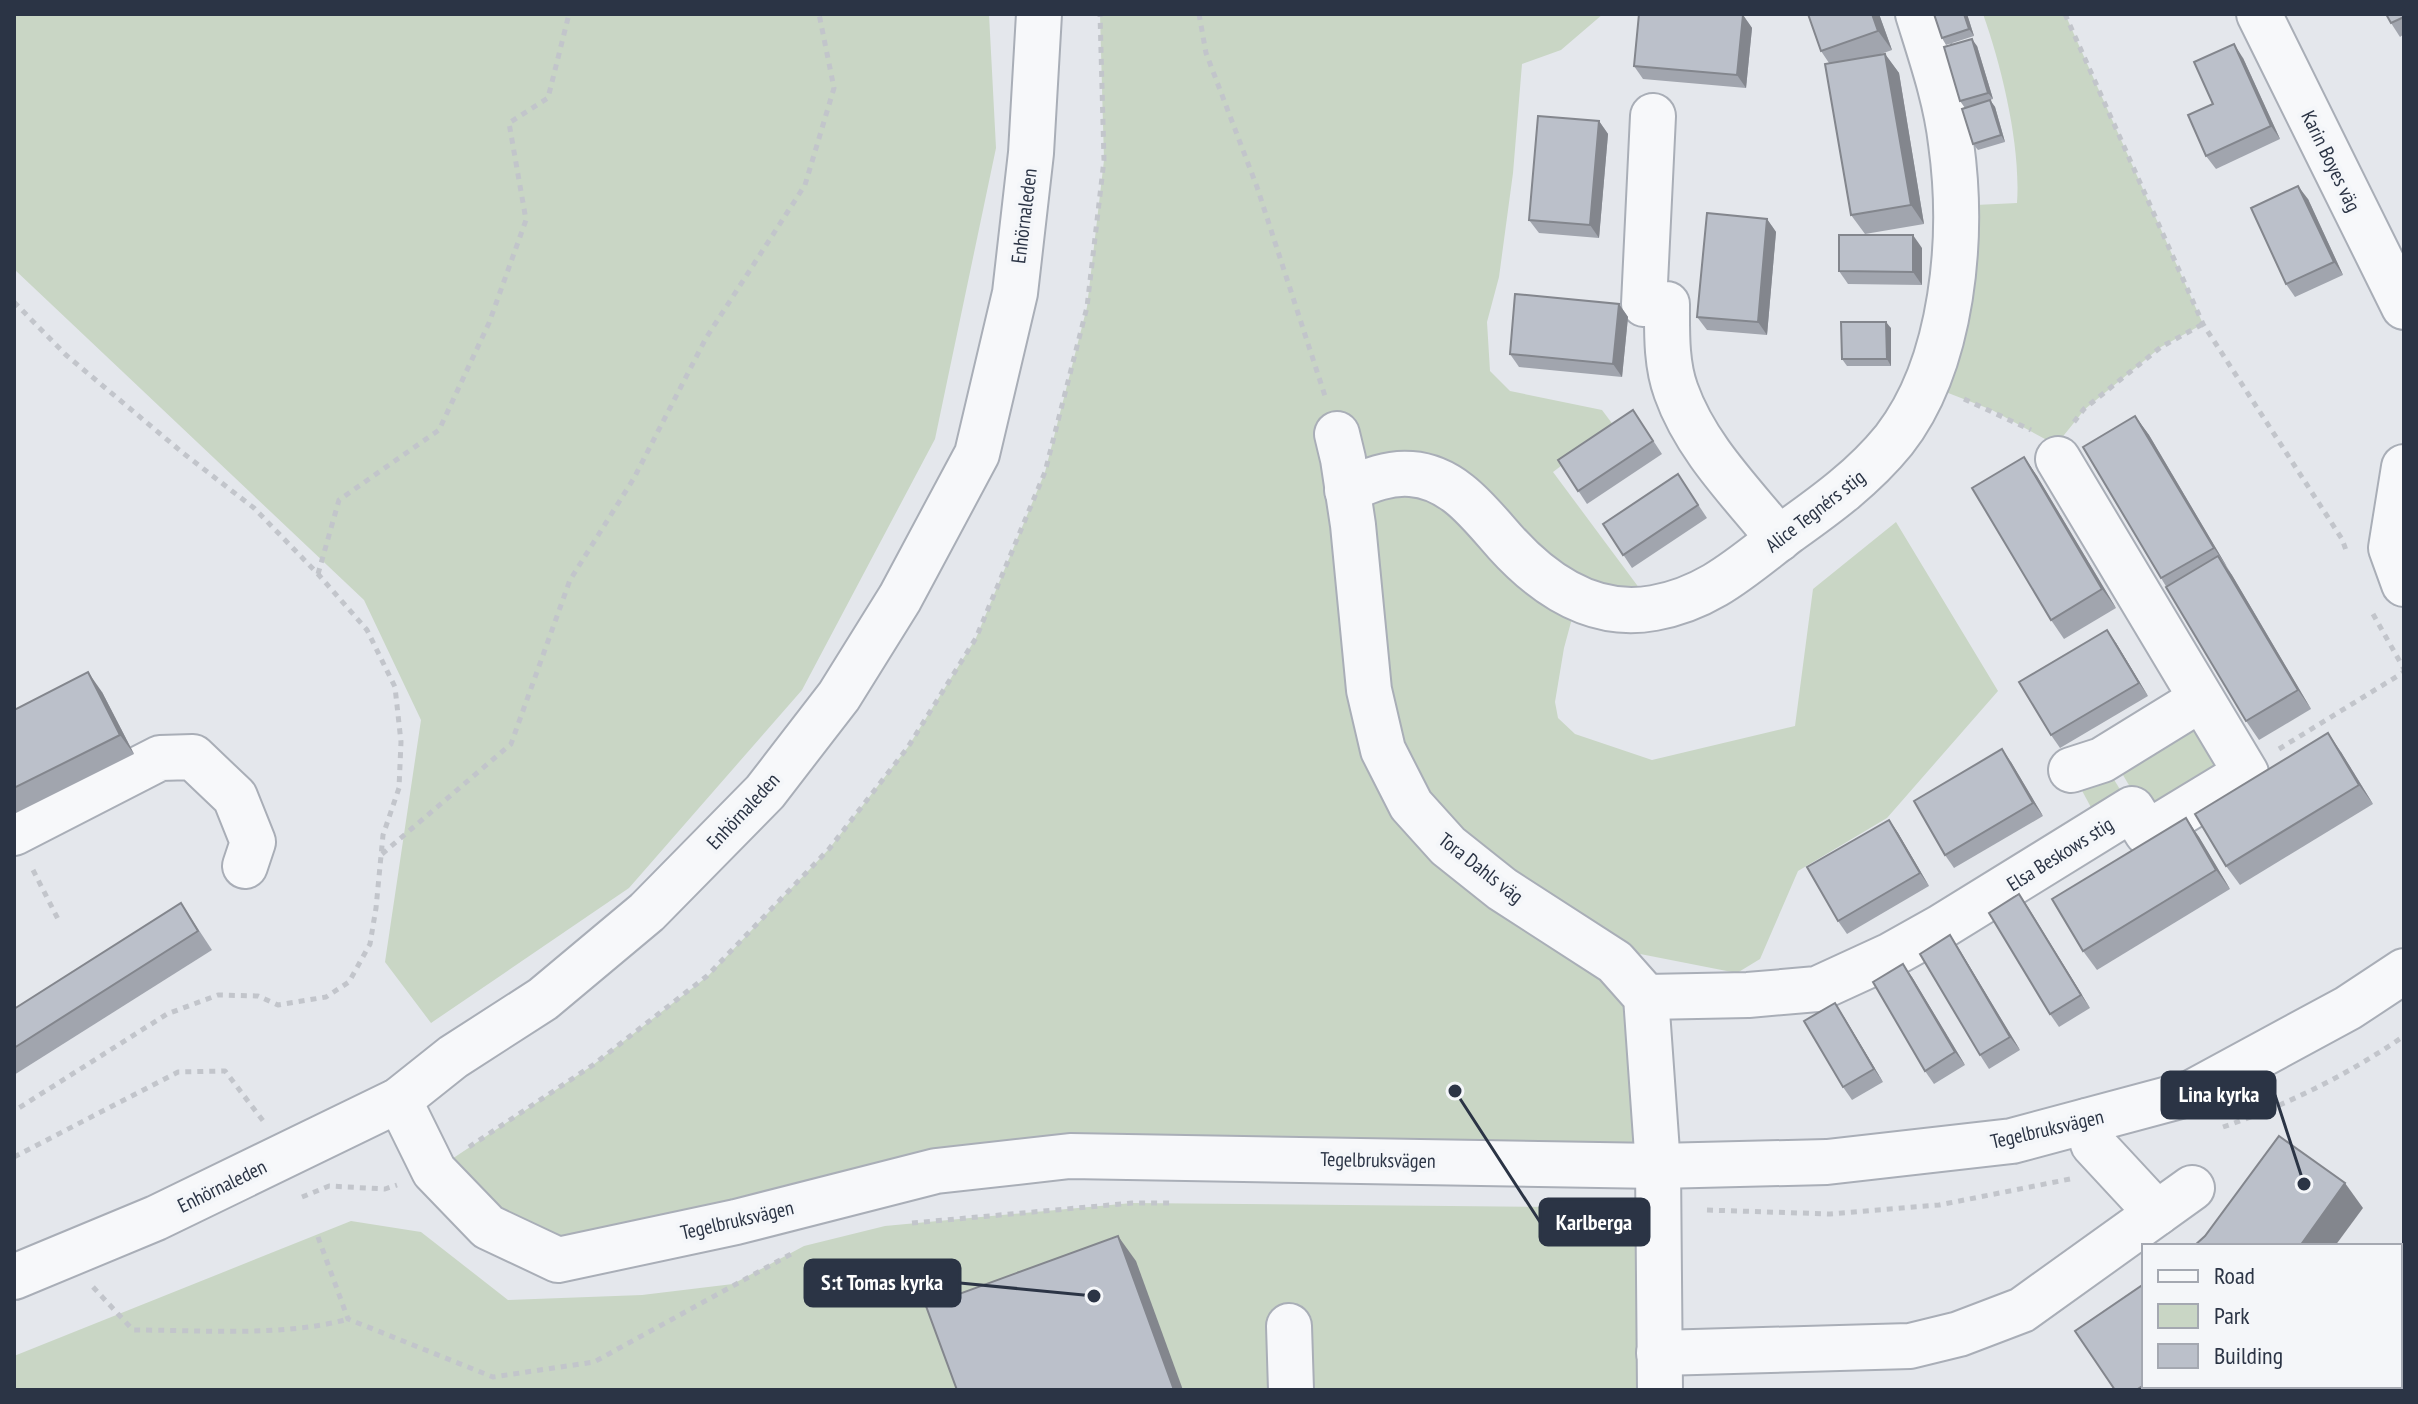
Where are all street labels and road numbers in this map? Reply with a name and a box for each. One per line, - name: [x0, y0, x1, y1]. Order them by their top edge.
- street label: Karin Boyes väg: [2295, 106, 2367, 216]
- street label: Enhörnaleden: [1005, 167, 1043, 265]
- street label: Alice Tegnérs stig: [1760, 464, 1870, 558]
- street label: Enhörnaleden: [701, 767, 785, 855]
- street label: Elsa Beskows stig: [2002, 811, 2118, 897]
- street label: Tora Dahls väg: [1433, 827, 1529, 909]
- street label: Tegelbruksvägen: [1988, 1103, 2106, 1155]
- street label: Tegelbruksvägen: [1320, 1146, 1436, 1174]
- street label: Enhörnaleden: [173, 1153, 271, 1219]
- street label: Tegelbruksvägen: [678, 1194, 796, 1246]

